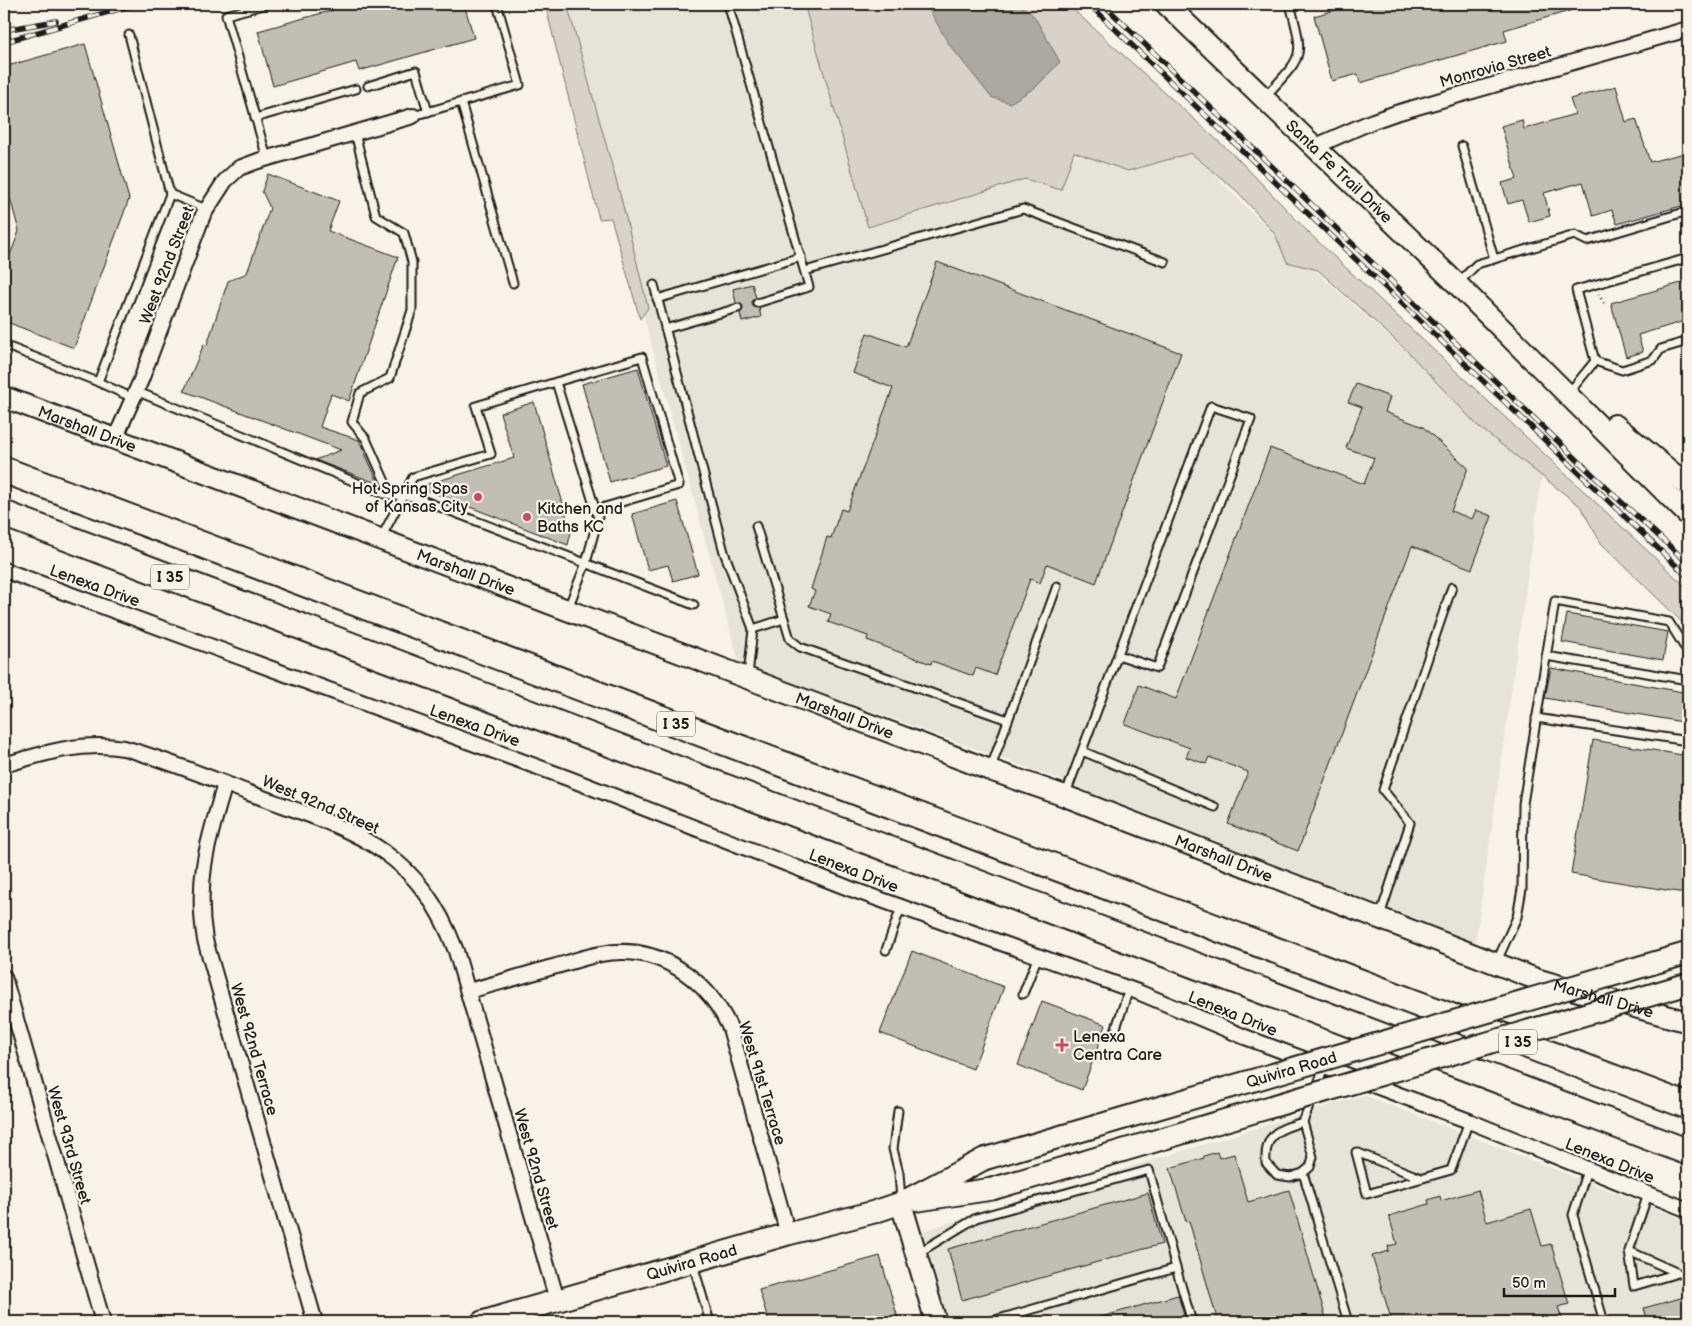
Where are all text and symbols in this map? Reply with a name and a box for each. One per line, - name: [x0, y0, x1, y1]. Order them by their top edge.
- street label: Monrovia Street: [1438, 42, 1553, 92]
- street label: Santa Fe Trail Drive: [1281, 117, 1396, 228]
- street label: West 92nd Street: [136, 204, 199, 327]
- street label: Marshall Drive: [35, 403, 139, 457]
- place label: Hot Spring Spas of Kansas City: [352, 480, 469, 517]
- marker: Hot Spring Spas of Kansas City: [472, 491, 484, 503]
- place label: Kitchen and Baths KC: [537, 500, 623, 537]
- marker: Kitchen and Baths KC: [521, 511, 533, 523]
- street label: Marshall Drive: [414, 546, 518, 601]
- street label: Lenexa Drive: [47, 561, 143, 612]
- road number: I 35: [151, 564, 189, 590]
- street label: Marshall Drive: [792, 689, 897, 744]
- street label: Lenexa Drive: [427, 701, 523, 752]
- road number: I 35: [657, 712, 695, 736]
- street label: West 92nd Street: [259, 772, 382, 839]
- street label: Marshall Drive: [1172, 831, 1276, 887]
- street label: Lenexa Drive: [806, 846, 901, 897]
- street label: Marshall Drive: [1551, 976, 1656, 1023]
- street label: West 92nd Terrace: [226, 981, 282, 1118]
- street label: Lenexa Drive: [1185, 988, 1280, 1041]
- street label: West 91st Terrace: [734, 1019, 790, 1148]
- place label: Lenexa Centra Care: [1073, 1028, 1163, 1065]
- road number: I 35: [1499, 1030, 1537, 1054]
- marker: Lenexa Centra Care: [1055, 1038, 1069, 1052]
- street label: Quivira Road: [1244, 1048, 1339, 1093]
- street label: West 93rd Street: [43, 1084, 95, 1207]
- street label: West 92nd Street: [509, 1107, 562, 1232]
- street label: Lenexa Drive: [1562, 1135, 1657, 1188]
- street label: Quivira Road: [644, 1241, 740, 1285]
- scale bar: [1504, 1266, 1616, 1298]
- text: 50 m: [1512, 1274, 1546, 1293]

